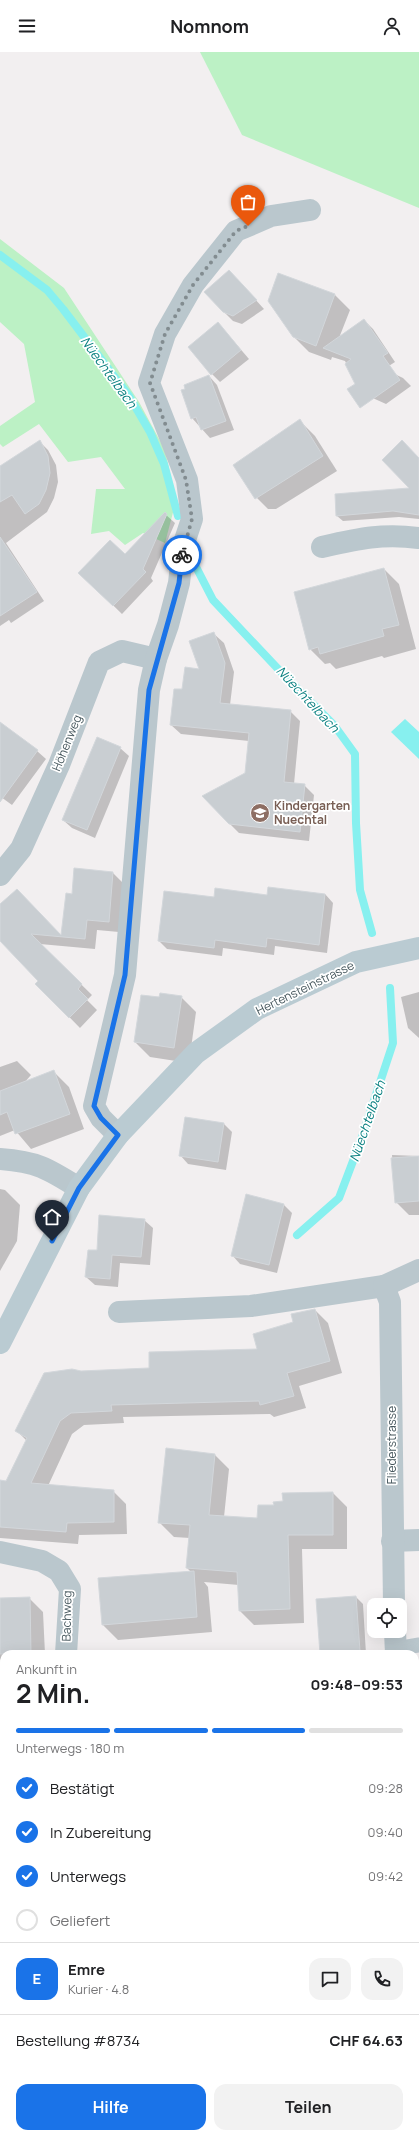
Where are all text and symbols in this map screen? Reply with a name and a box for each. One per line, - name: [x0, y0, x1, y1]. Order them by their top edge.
- text: Nomnom: [170, 14, 249, 38]
- icon: menu: [16, 15, 38, 37]
- icon: person: [381, 15, 403, 37]
- pin: [231, 185, 265, 226]
- icon: bag: [237, 191, 259, 213]
- water label: Nüechtelbach: [77, 333, 142, 413]
- courier: [162, 535, 202, 575]
- icon: bike: [171, 544, 193, 566]
- water label: Nüechtelbach: [273, 662, 344, 737]
- street label: Höhenweg: [48, 712, 86, 774]
- place label: Kindergarten Nuechtal: [274, 797, 350, 828]
- school or university icon: Kindergarten Nuechtal: [249, 802, 271, 824]
- street label: Hertensteinstrasse: [253, 956, 357, 1019]
- water label: Nüechtelbach: [345, 1077, 390, 1164]
- pin: [35, 1200, 69, 1241]
- icon: home: [41, 1206, 63, 1228]
- street label: Fliederstrasse: [383, 1406, 400, 1484]
- street label: Bachweg: [58, 1590, 75, 1642]
- map controls: [367, 1598, 407, 1638]
- button: locate: [367, 1598, 407, 1638]
- text: Ankunft in: [16, 1660, 77, 1678]
- text: 09:48–09:53: [310, 1674, 403, 1695]
- text: 2 Min.: [16, 1675, 90, 1711]
- text: Unterwegs · 180 m: [16, 1739, 124, 1757]
- icon: check: [16, 1777, 38, 1799]
- text: Bestätigt: [50, 1778, 115, 1799]
- text: 09:28: [368, 1779, 403, 1797]
- icon: check: [16, 1821, 38, 1843]
- text: In Zubereitung: [50, 1822, 151, 1843]
- text: 09:40: [368, 1823, 403, 1841]
- icon: check: [16, 1865, 38, 1887]
- text: Unterwegs: [50, 1866, 126, 1887]
- text: 09:42: [368, 1867, 403, 1885]
- text: Geliefert: [50, 1910, 110, 1931]
- button: chat: [309, 1958, 351, 2000]
- button: phone: [361, 1958, 403, 2000]
- text: Emre: [68, 1959, 105, 1980]
- text: E: [33, 1968, 41, 1989]
- text: Kurier · 4.8: [68, 1980, 129, 1998]
- text: Bestellung #8734: [16, 2030, 140, 2051]
- text: CHF 64.63: [330, 2030, 403, 2051]
- button: Hilfe: [16, 2084, 206, 2130]
- button: Teilen: [214, 2084, 403, 2130]

